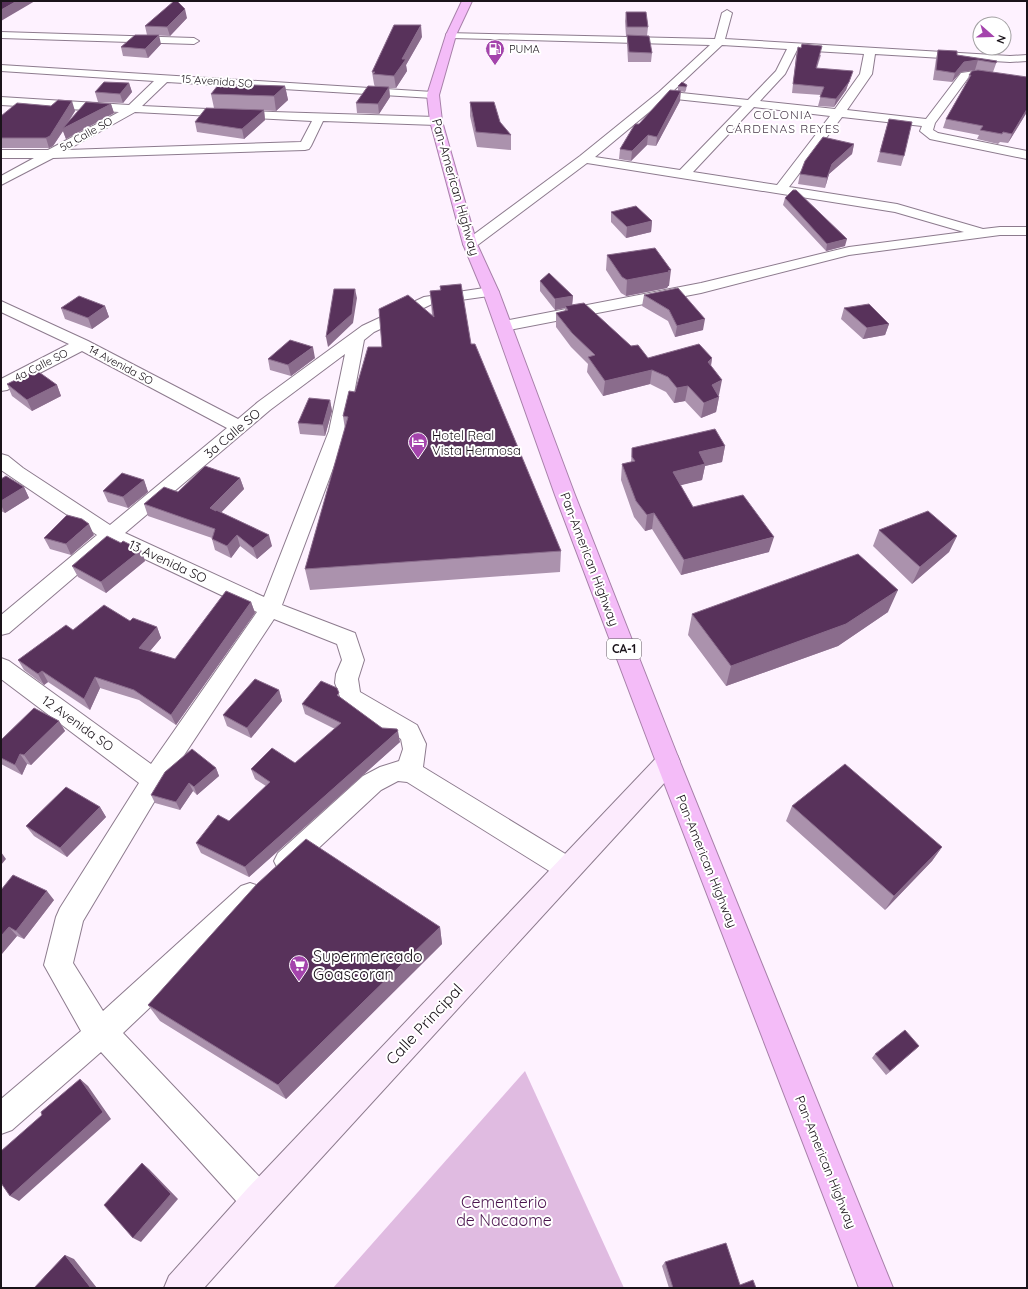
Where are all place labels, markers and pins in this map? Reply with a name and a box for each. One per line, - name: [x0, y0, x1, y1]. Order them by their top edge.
- fuel station icon: PUMA: [484, 38, 506, 66]
- place label: PUMA: [509, 42, 540, 56]
- place label: Hotel Real Vista Hermosa: [432, 427, 521, 458]
- hotel icon: Hotel Real Vista Hermosa: [407, 431, 429, 459]
- place label: Supermercado Goascoran: [313, 946, 423, 984]
- supermarket icon: Supermercado Goascoran: [288, 954, 310, 982]

